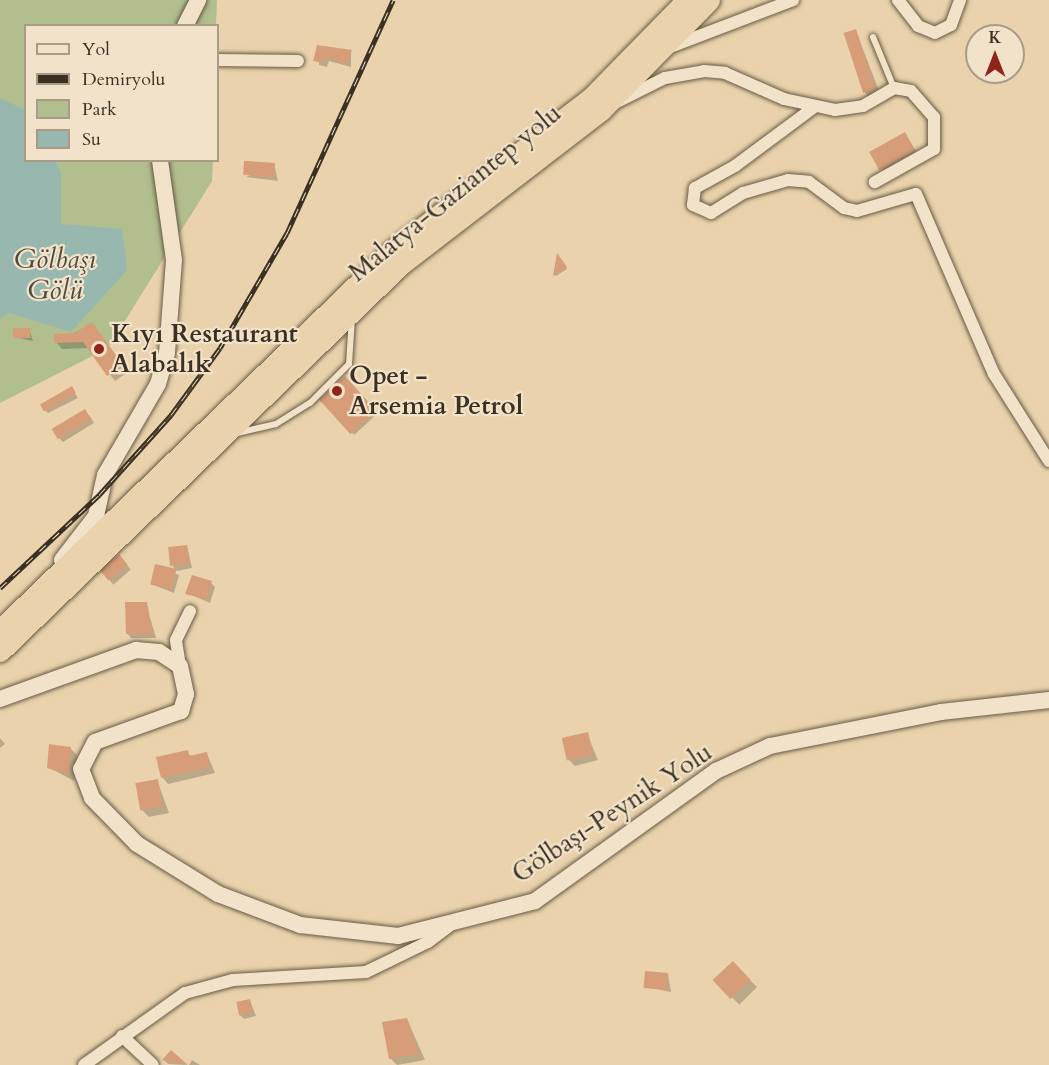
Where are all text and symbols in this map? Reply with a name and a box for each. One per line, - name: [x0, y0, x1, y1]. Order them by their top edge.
- legend: [24, 24, 219, 162]
- north arrow: [965, 24, 1025, 84]
- text: K: [989, 27, 1001, 49]
- text: Yol: [82, 37, 110, 62]
- text: Demiryolu: [82, 67, 165, 92]
- text: Park: [82, 97, 117, 122]
- street label: Malatya-Gaziantep yolu: [342, 98, 568, 288]
- text: Su: [82, 127, 101, 152]
- water label: Gölbaşı Gölü: [14, 243, 96, 306]
- place label: Kıyı Restaurant Alabalık: [111, 318, 298, 380]
- marker: Kıyı Restaurant Alabalık: [92, 342, 106, 356]
- place label: Opet - Arsemia Petrol: [349, 360, 523, 422]
- marker: Opet - Arsemia Petrol: [330, 384, 344, 398]
- street label: Gölbaşı-Peynik Yolu: [506, 737, 718, 889]

